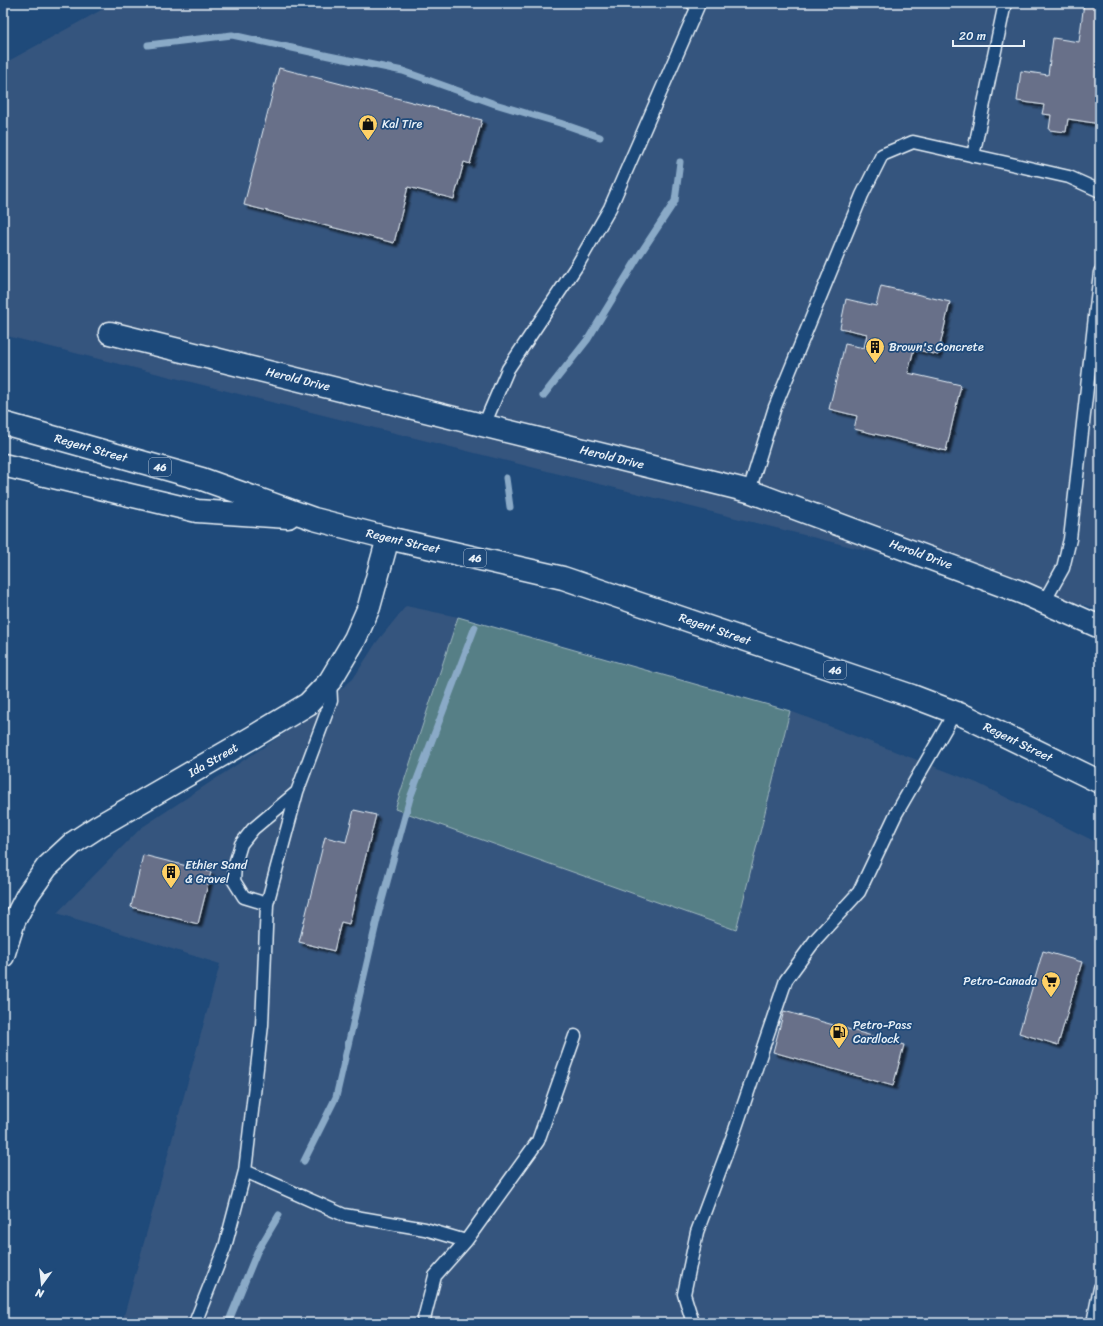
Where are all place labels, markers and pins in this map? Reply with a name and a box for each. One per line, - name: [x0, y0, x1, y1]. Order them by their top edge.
- shop icon: Kal Tire: [357, 113, 379, 141]
- place label: Kal Tire: [382, 113, 422, 135]
- building icon: Brown's Concrete: [864, 336, 886, 364]
- place label: Brown's Concrete: [889, 336, 984, 358]
- place label: Ethier Sand & Gravel: [185, 854, 248, 890]
- building icon: Ethier Sand & Gravel: [160, 861, 182, 889]
- place label: Petro-Canada: [963, 970, 1038, 992]
- supermarket icon: Petro-Canada: [1040, 970, 1062, 998]
- place label: Petro-Pass Cardlock: [853, 1014, 912, 1050]
- fuel station icon: Petro-Pass Cardlock: [828, 1021, 850, 1049]

